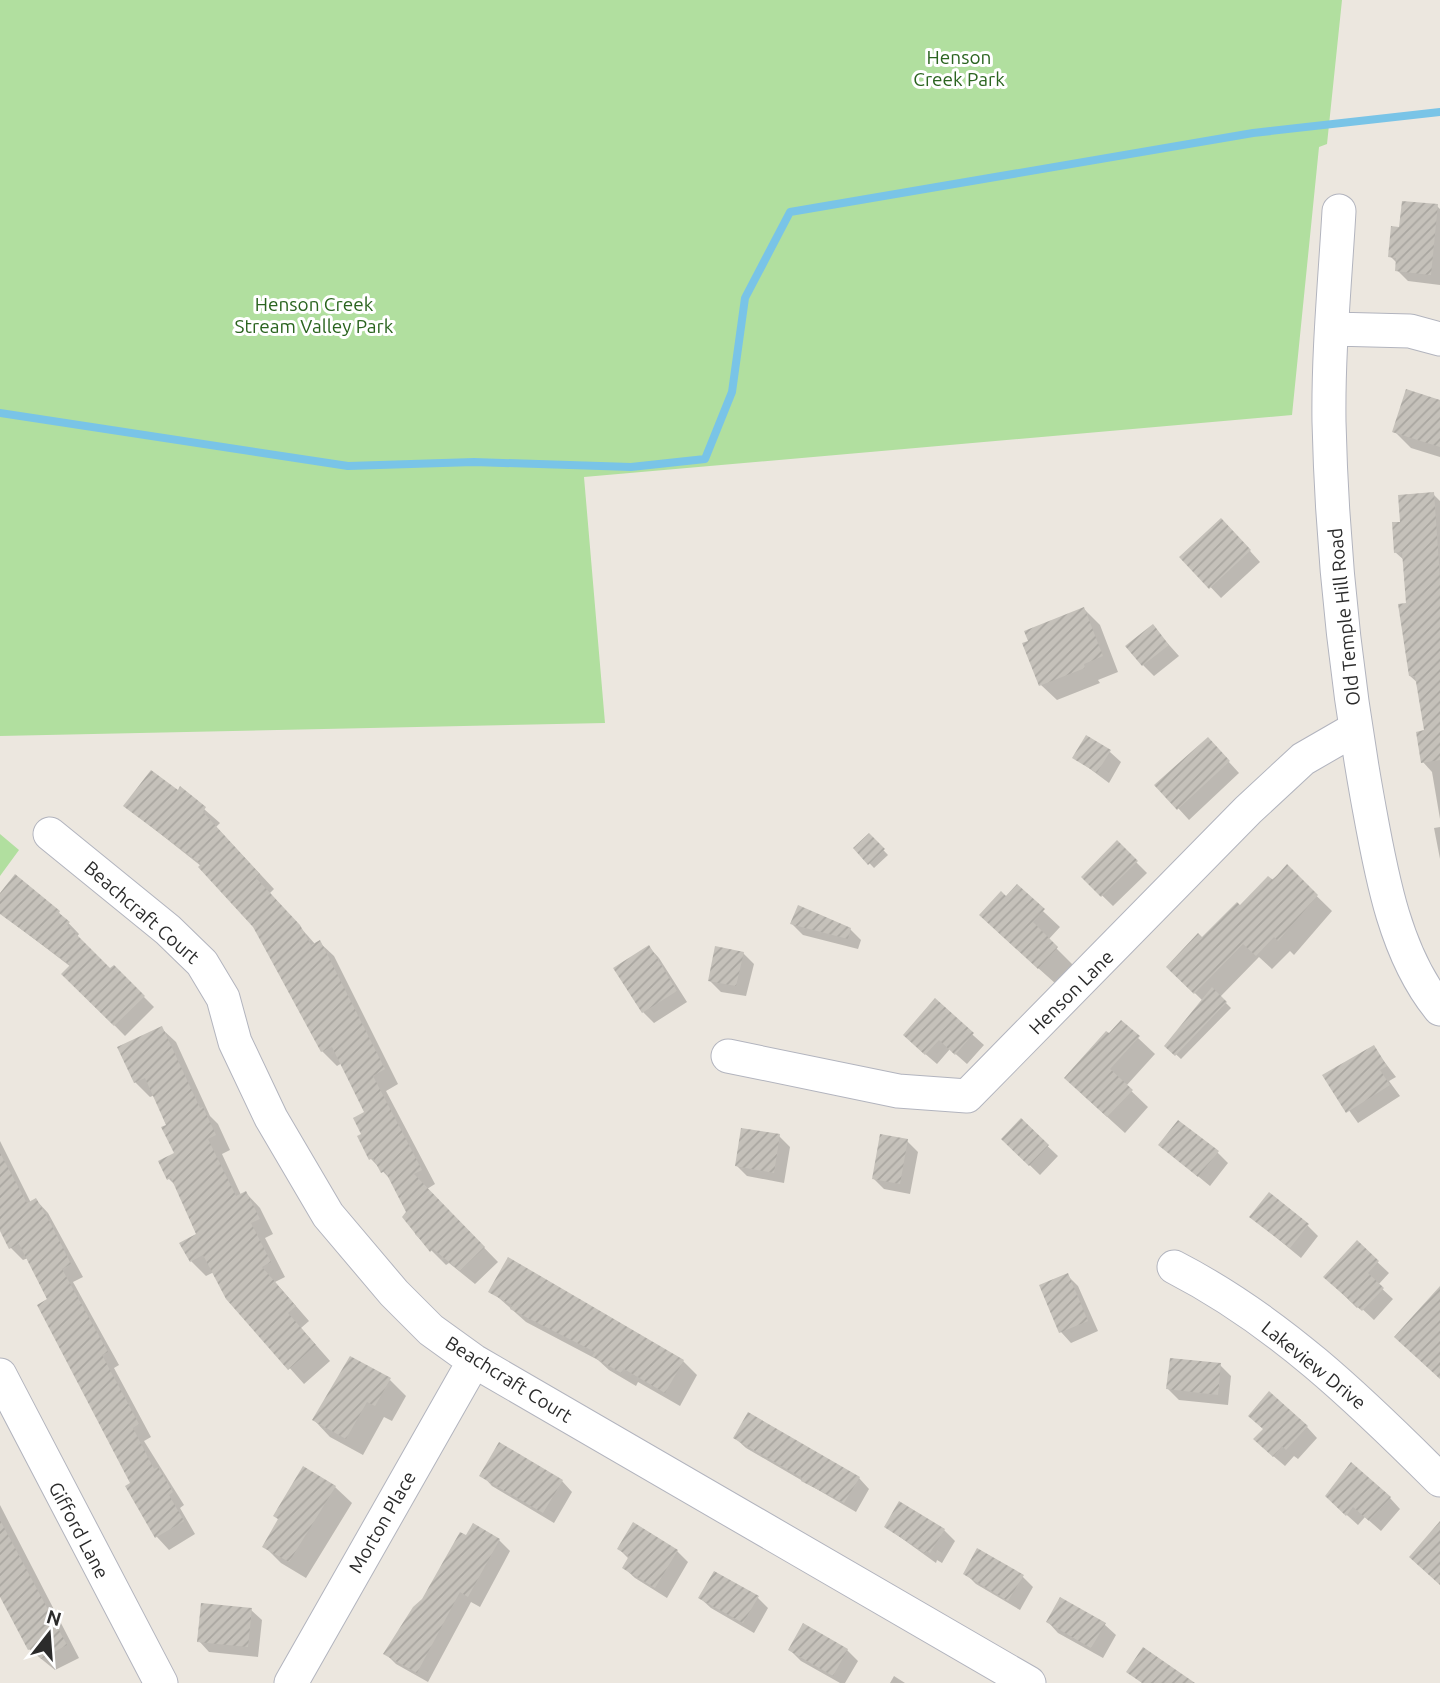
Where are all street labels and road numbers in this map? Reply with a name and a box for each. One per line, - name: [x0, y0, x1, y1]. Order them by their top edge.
- street label: Old Temple Hill Road: [1324, 527, 1364, 707]
- street label: Beachcraft Court: [80, 856, 204, 968]
- street label: Henson Lane: [1024, 945, 1118, 1039]
- street label: Lakeview Drive: [1257, 1316, 1371, 1414]
- street label: Beachcraft Court: [442, 1331, 577, 1427]
- street label: Morton Place: [344, 1467, 420, 1577]
- street label: Gifford Lane: [44, 1478, 114, 1582]

